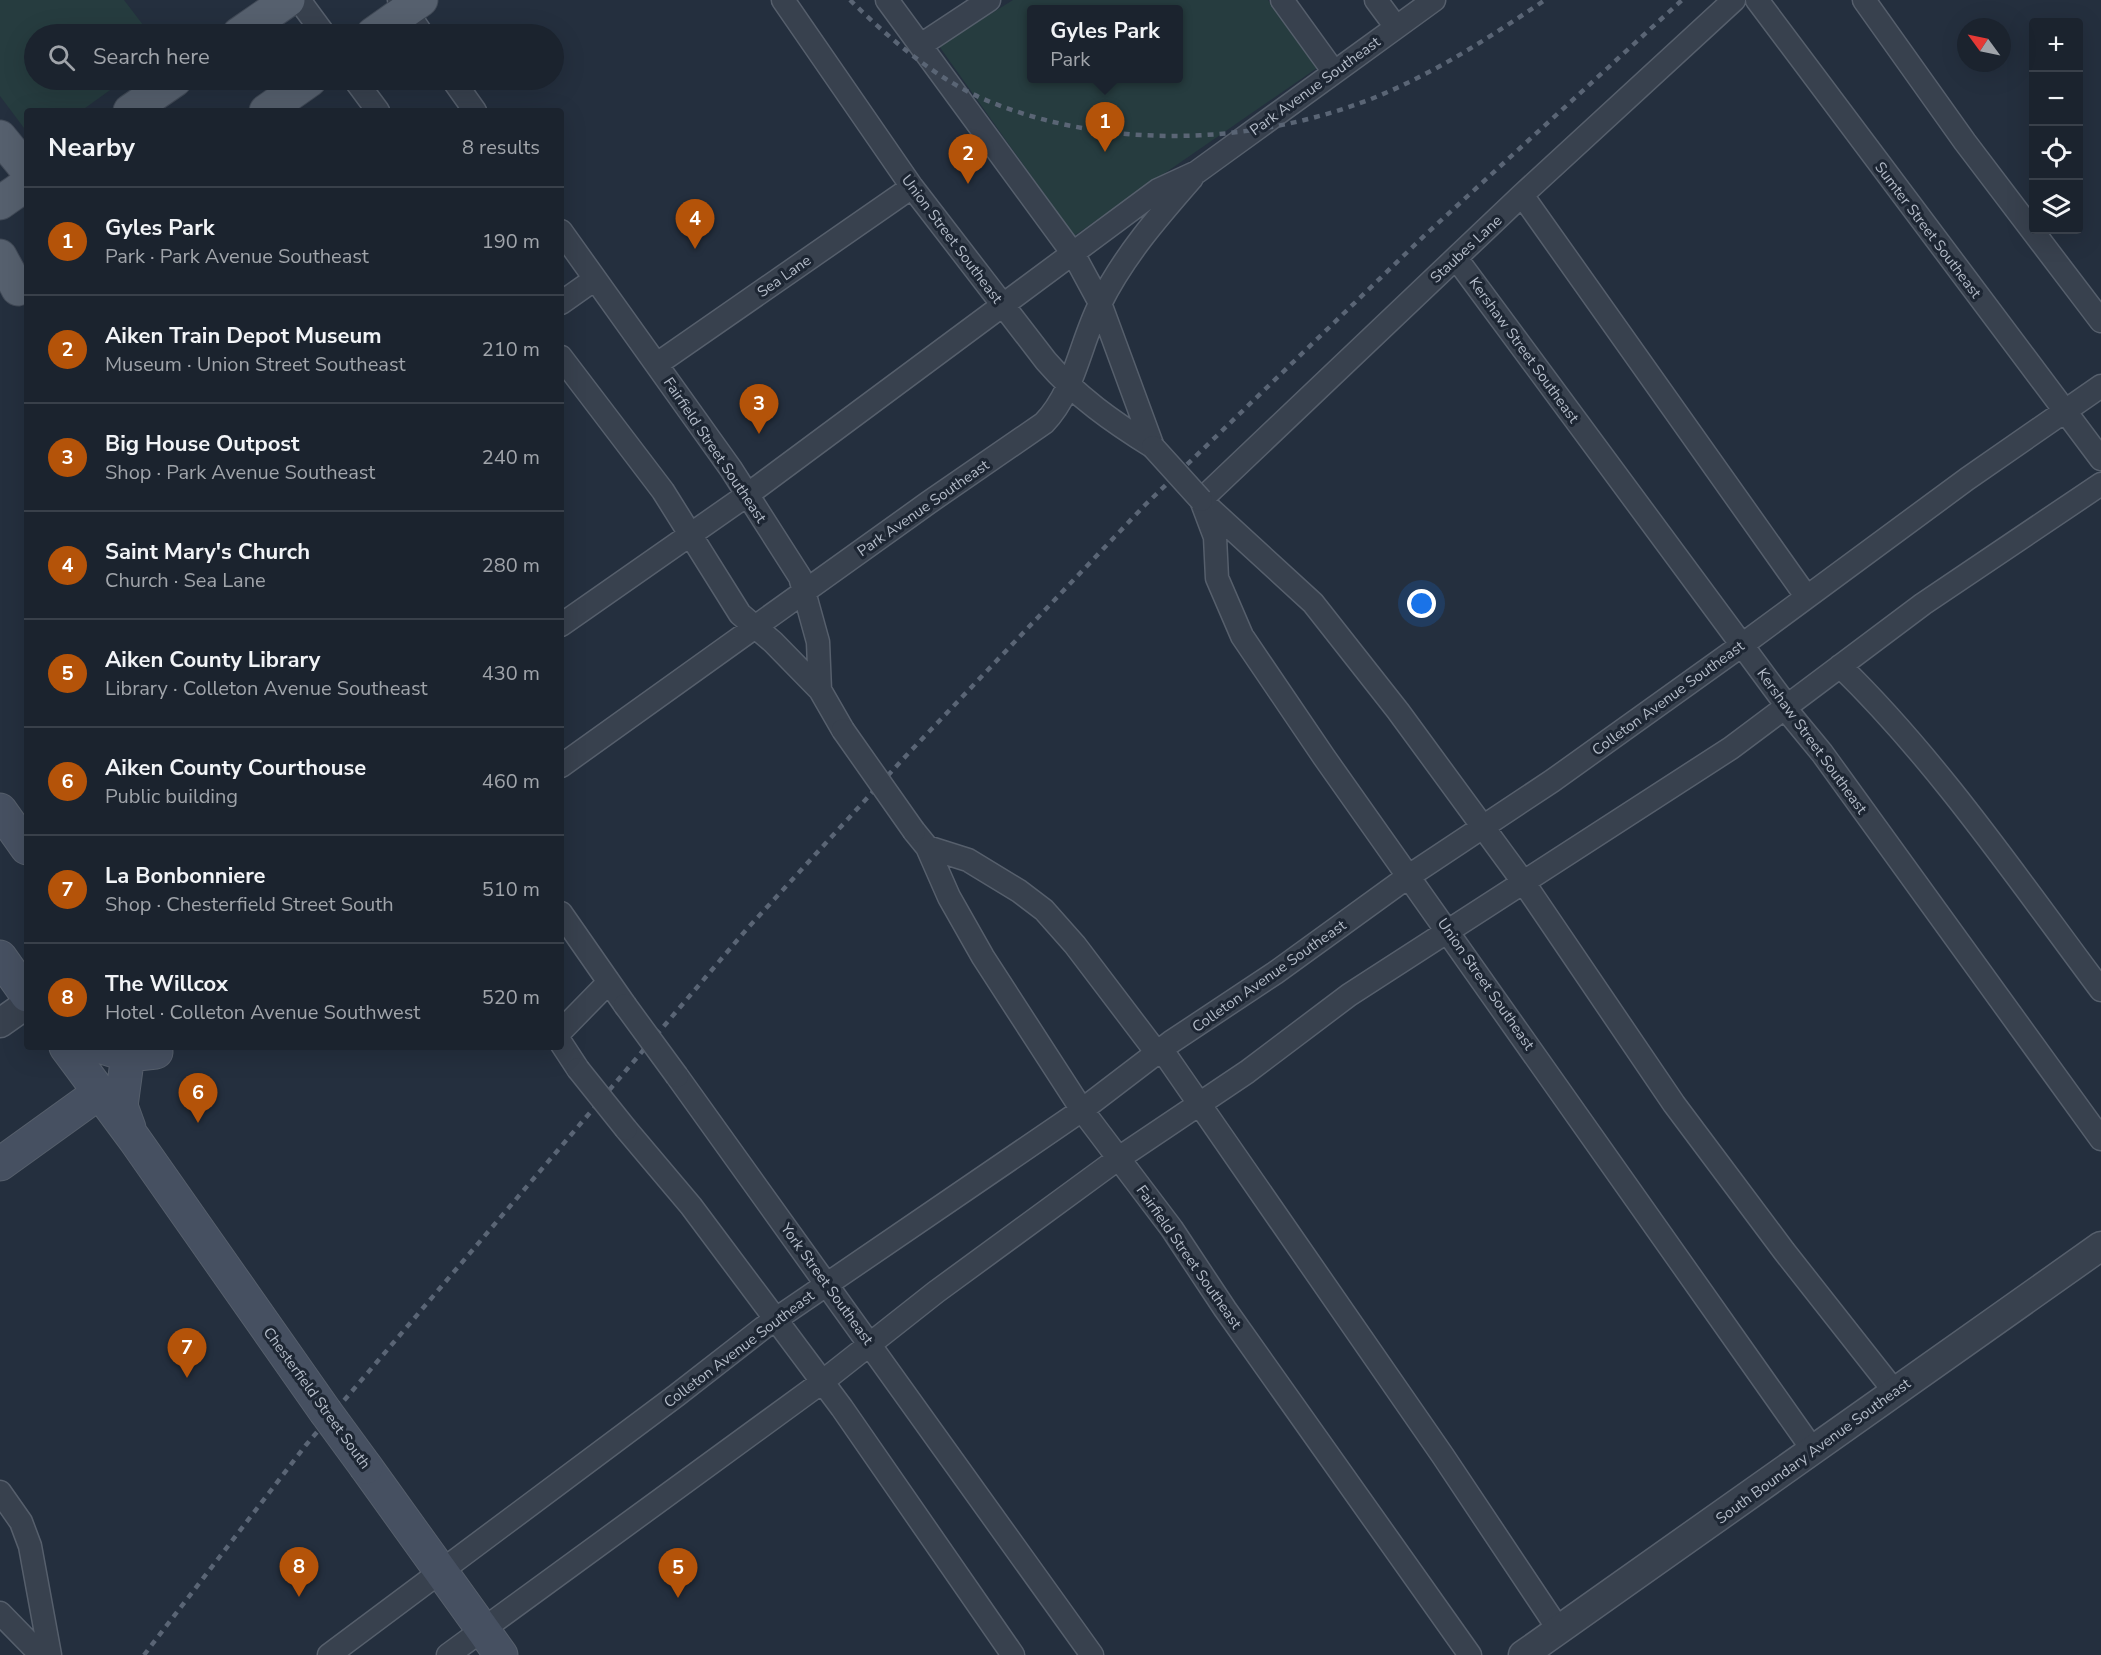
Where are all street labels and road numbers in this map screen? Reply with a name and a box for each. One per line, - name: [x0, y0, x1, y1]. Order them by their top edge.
- street label: Park Avenue Southeast: [1246, 31, 1385, 140]
- street label: Sumter Street Southeast: [1870, 158, 1986, 303]
- street label: Union Street Southeast: [897, 170, 1008, 308]
- street label: Staubes Lane: [1426, 211, 1506, 287]
- street label: Sea Lane: [753, 250, 815, 302]
- street label: Kershaw Street Southeast: [1464, 273, 1584, 427]
- street label: Fairfield Street Southeast: [659, 373, 772, 527]
- street label: Park Avenue Southeast: [853, 454, 994, 561]
- street label: Colleton Avenue Southeast: [1588, 636, 1749, 760]
- street label: Kershaw Street Southeast: [1752, 664, 1872, 818]
- street label: Union Street Southeast: [1433, 914, 1539, 1054]
- street label: Colleton Avenue Southeast: [1188, 915, 1351, 1037]
- street label: Fairfield Street Southeast: [1132, 1181, 1247, 1334]
- street label: York Street Southeast: [776, 1218, 878, 1349]
- street label: Colleton Avenue Southeast: [660, 1285, 819, 1412]
- street label: Chesterfield Street South: [259, 1323, 375, 1473]
- street label: South Boundary Avenue Southeast: [1712, 1373, 1915, 1528]

